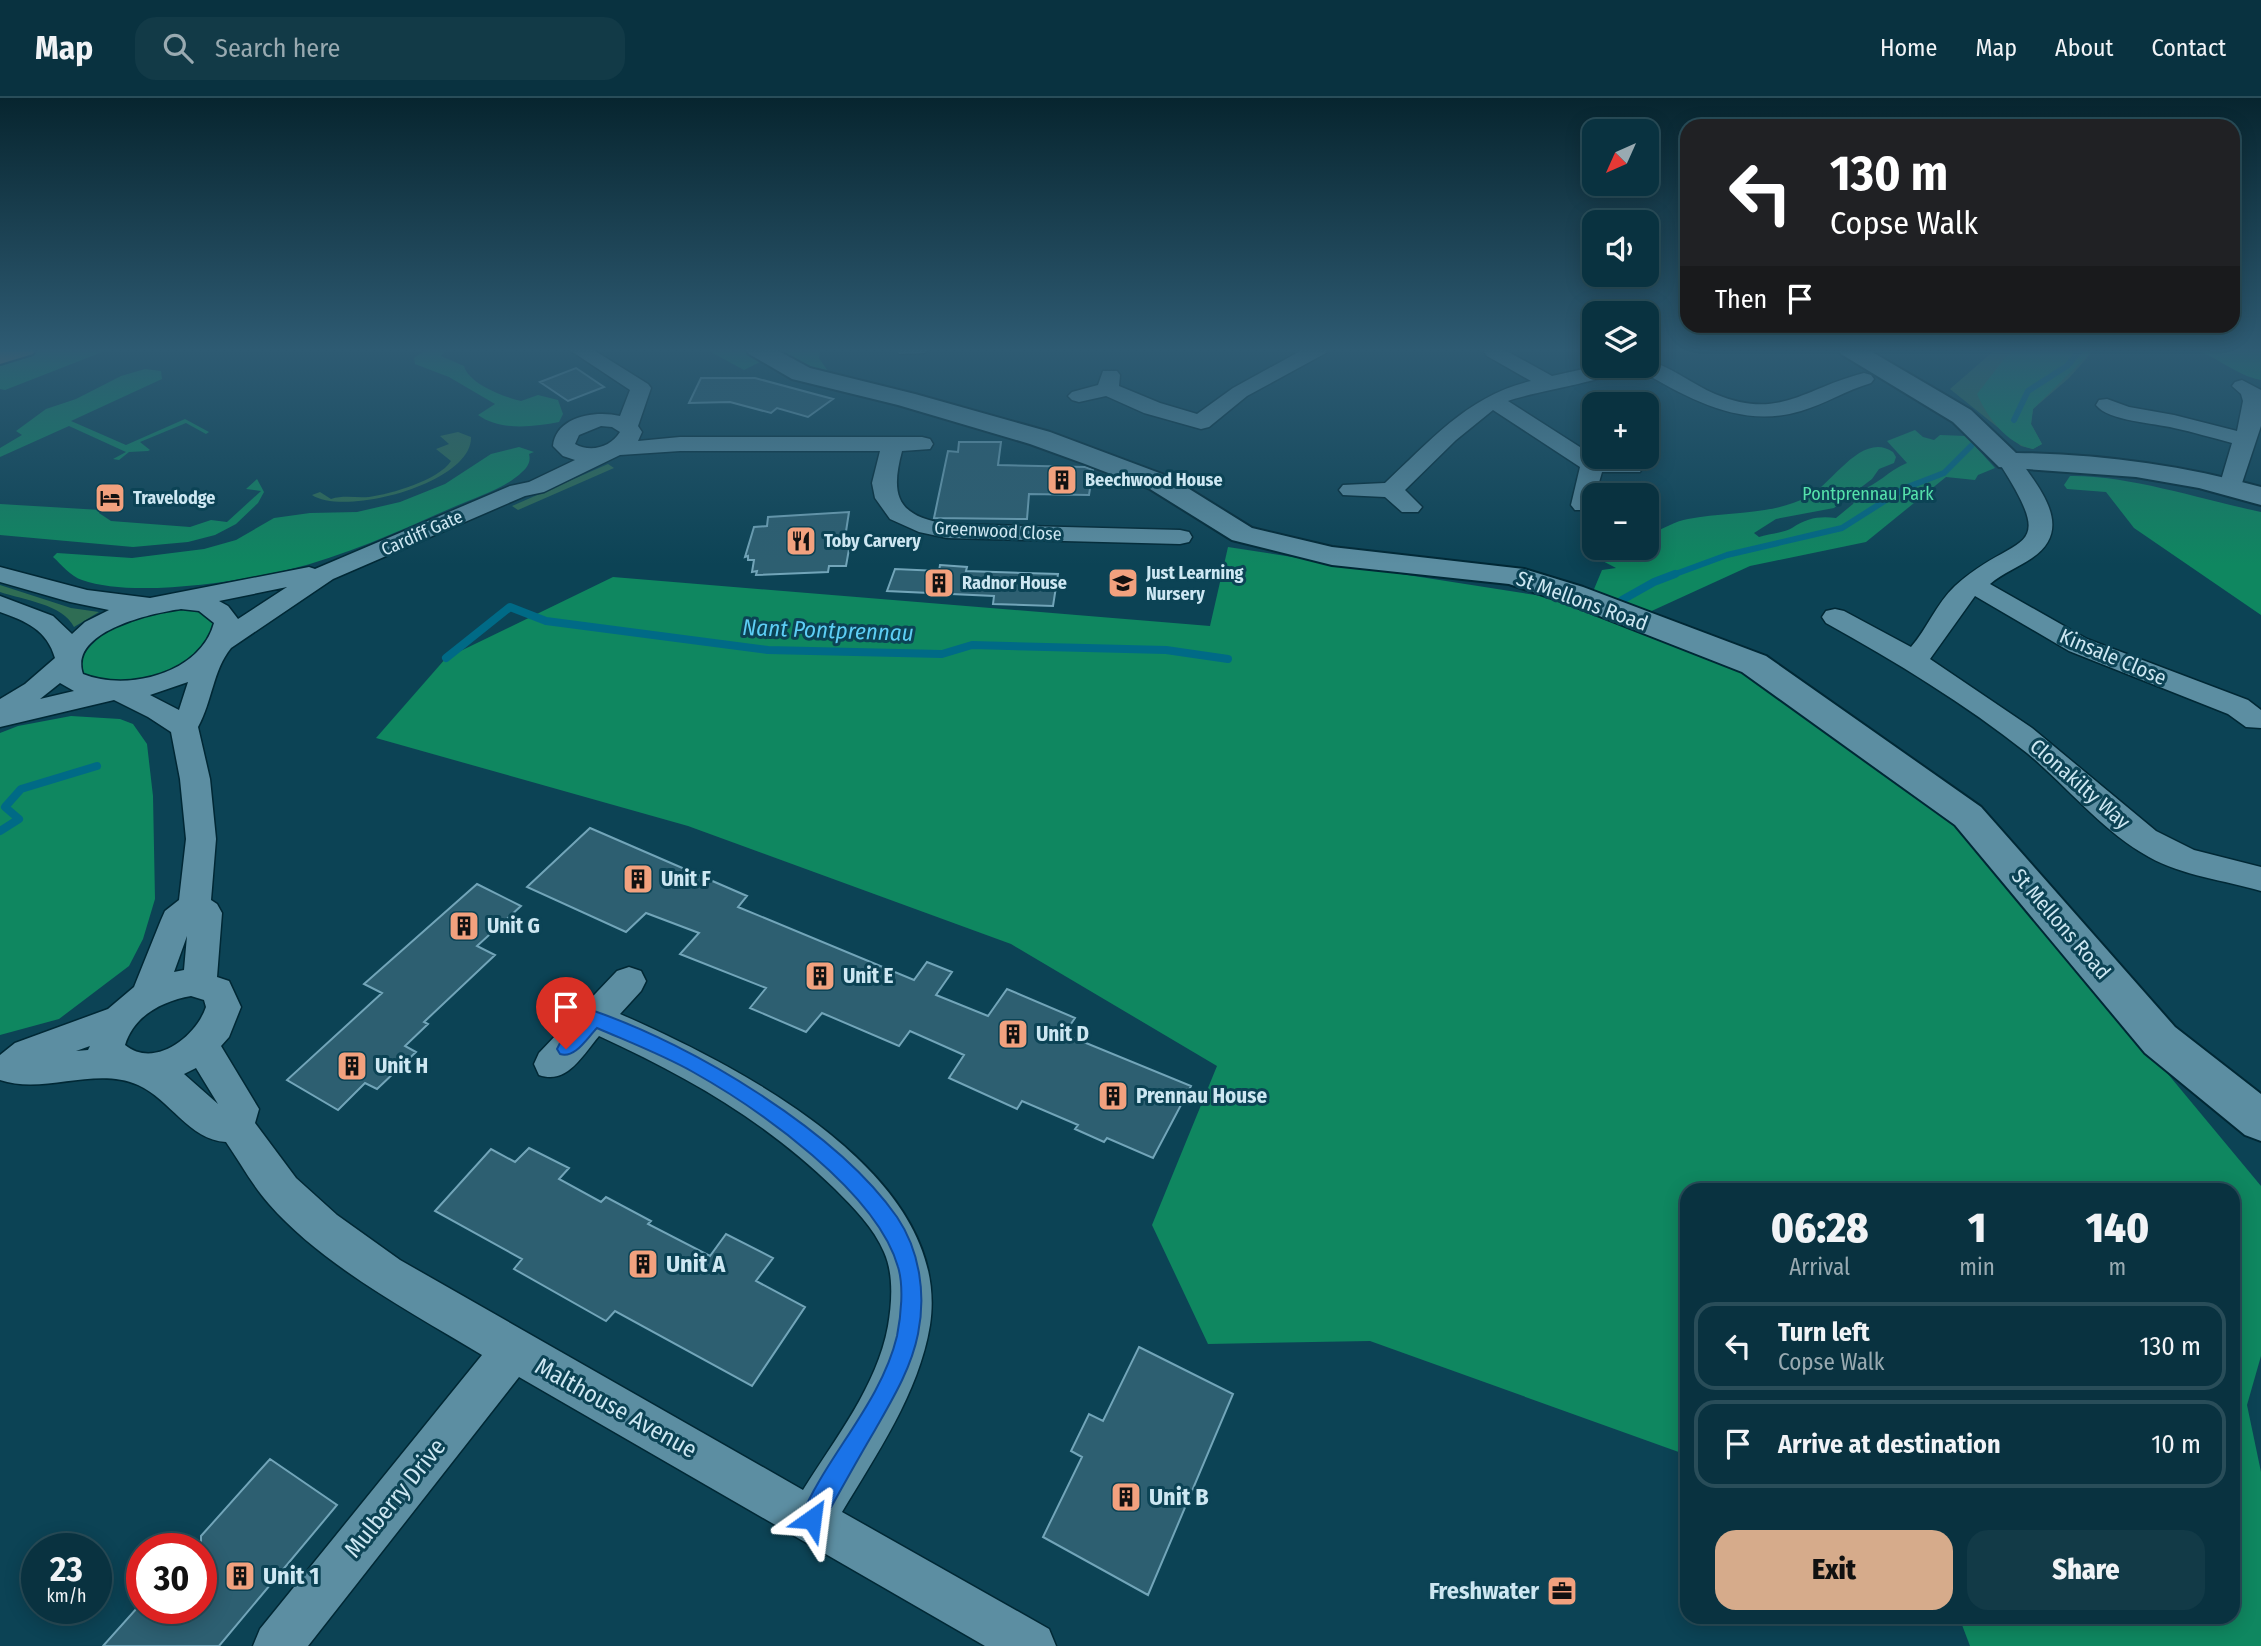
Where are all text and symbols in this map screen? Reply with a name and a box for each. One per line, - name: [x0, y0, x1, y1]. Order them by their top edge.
- search box: [135, 17, 625, 80]
- text: Map: [35, 28, 93, 68]
- icon: search: [159, 29, 197, 67]
- text: Search here: [215, 33, 340, 64]
- text: Home: [1880, 34, 1937, 62]
- text: Map: [1975, 34, 2017, 62]
- text: About: [2055, 34, 2113, 62]
- text: Contact: [2151, 34, 2226, 62]
- north arrow: [1582, 119, 1659, 196]
- map controls: [1582, 119, 1659, 560]
- text: 130 m: [1830, 144, 1948, 203]
- icon: left: [1715, 147, 1806, 238]
- text: Copse Walk: [1830, 204, 1978, 242]
- button: sound: [1582, 210, 1659, 287]
- icon: arrive: [1781, 280, 1819, 318]
- text: Then: [1715, 284, 1767, 315]
- button: layers: [1582, 301, 1659, 378]
- button: +: [1582, 392, 1659, 469]
- building icon: Beechwood House: [1045, 463, 1079, 497]
- place label: Beechwood House: [1085, 469, 1223, 491]
- hotel icon: Travelodge: [93, 481, 127, 515]
- button: −: [1582, 483, 1659, 560]
- park label: Pontprennau Park: [1802, 483, 1934, 505]
- place label: Travelodge: [133, 487, 215, 509]
- street label: Cardiff Gate: [378, 505, 466, 561]
- street label: Greenwood Close: [934, 517, 1062, 545]
- restaurant icon: Toby Carvery: [784, 524, 818, 558]
- place label: Toby Carvery: [824, 530, 921, 552]
- place label: Just Learning Nursery: [1145, 562, 1244, 605]
- street label: St Mellons Road: [1513, 565, 1651, 637]
- building icon: Radnor House: [922, 566, 956, 600]
- school or university icon: Just Learning Nursery: [1106, 566, 1140, 600]
- place label: Radnor House: [962, 572, 1067, 594]
- water label: Nant Pontprennau: [742, 613, 914, 647]
- street label: Kinsale Close: [2056, 623, 2170, 691]
- street label: Clonakilty Way: [2025, 733, 2136, 835]
- building icon: Unit F: [621, 862, 655, 896]
- street label: St Mellons Road: [2006, 863, 2116, 985]
- place label: Unit F: [661, 866, 712, 892]
- building icon: Unit G: [447, 909, 481, 943]
- place label: Unit G: [487, 913, 540, 939]
- building icon: Unit E: [803, 959, 837, 993]
- place label: Unit E: [843, 963, 894, 989]
- pin: [536, 977, 596, 1049]
- icon: arrive: [547, 988, 585, 1026]
- building icon: Unit D: [996, 1017, 1030, 1051]
- place label: Unit D: [1036, 1021, 1089, 1047]
- building icon: Unit H: [335, 1049, 369, 1083]
- place label: Unit H: [375, 1053, 428, 1079]
- building icon: Prennau House: [1096, 1079, 1130, 1113]
- place label: Prennau House: [1136, 1083, 1267, 1109]
- text: 06:28: [1771, 1203, 1868, 1253]
- text: 1: [1968, 1203, 1986, 1253]
- text: 140: [2086, 1203, 2149, 1253]
- building icon: Unit A: [626, 1247, 660, 1281]
- place label: Unit A: [666, 1250, 726, 1278]
- text: Arrival: [1789, 1253, 1850, 1281]
- text: min: [1959, 1253, 1995, 1281]
- text: m: [2109, 1253, 2126, 1281]
- text: Turn left: [1778, 1317, 1870, 1348]
- icon: left: [1719, 1327, 1757, 1365]
- text: 130 m: [2139, 1331, 2201, 1362]
- text: Copse Walk: [1778, 1348, 1885, 1376]
- street label: Malthouse Avenue: [530, 1352, 702, 1464]
- icon: arrive: [1719, 1425, 1757, 1463]
- text: Arrive at destination: [1778, 1429, 2001, 1460]
- text: 10 m: [2151, 1429, 2201, 1460]
- street label: Mulberry Drive: [339, 1433, 451, 1563]
- building icon: Unit B: [1109, 1480, 1143, 1514]
- position arrow: [775, 1482, 849, 1556]
- place label: Unit B: [1149, 1483, 1209, 1511]
- button: Exit: [1715, 1530, 1953, 1610]
- button: Share: [1967, 1530, 2205, 1610]
- speed limit sign: 30: [126, 1533, 217, 1624]
- text: 23: [50, 1548, 83, 1590]
- building icon: Unit 1: [223, 1559, 257, 1593]
- place label: Unit 1: [263, 1562, 319, 1590]
- office icon: Freshwater: [1545, 1574, 1579, 1608]
- place label: Freshwater: [1429, 1577, 1539, 1605]
- text: km/h: [46, 1585, 87, 1607]

